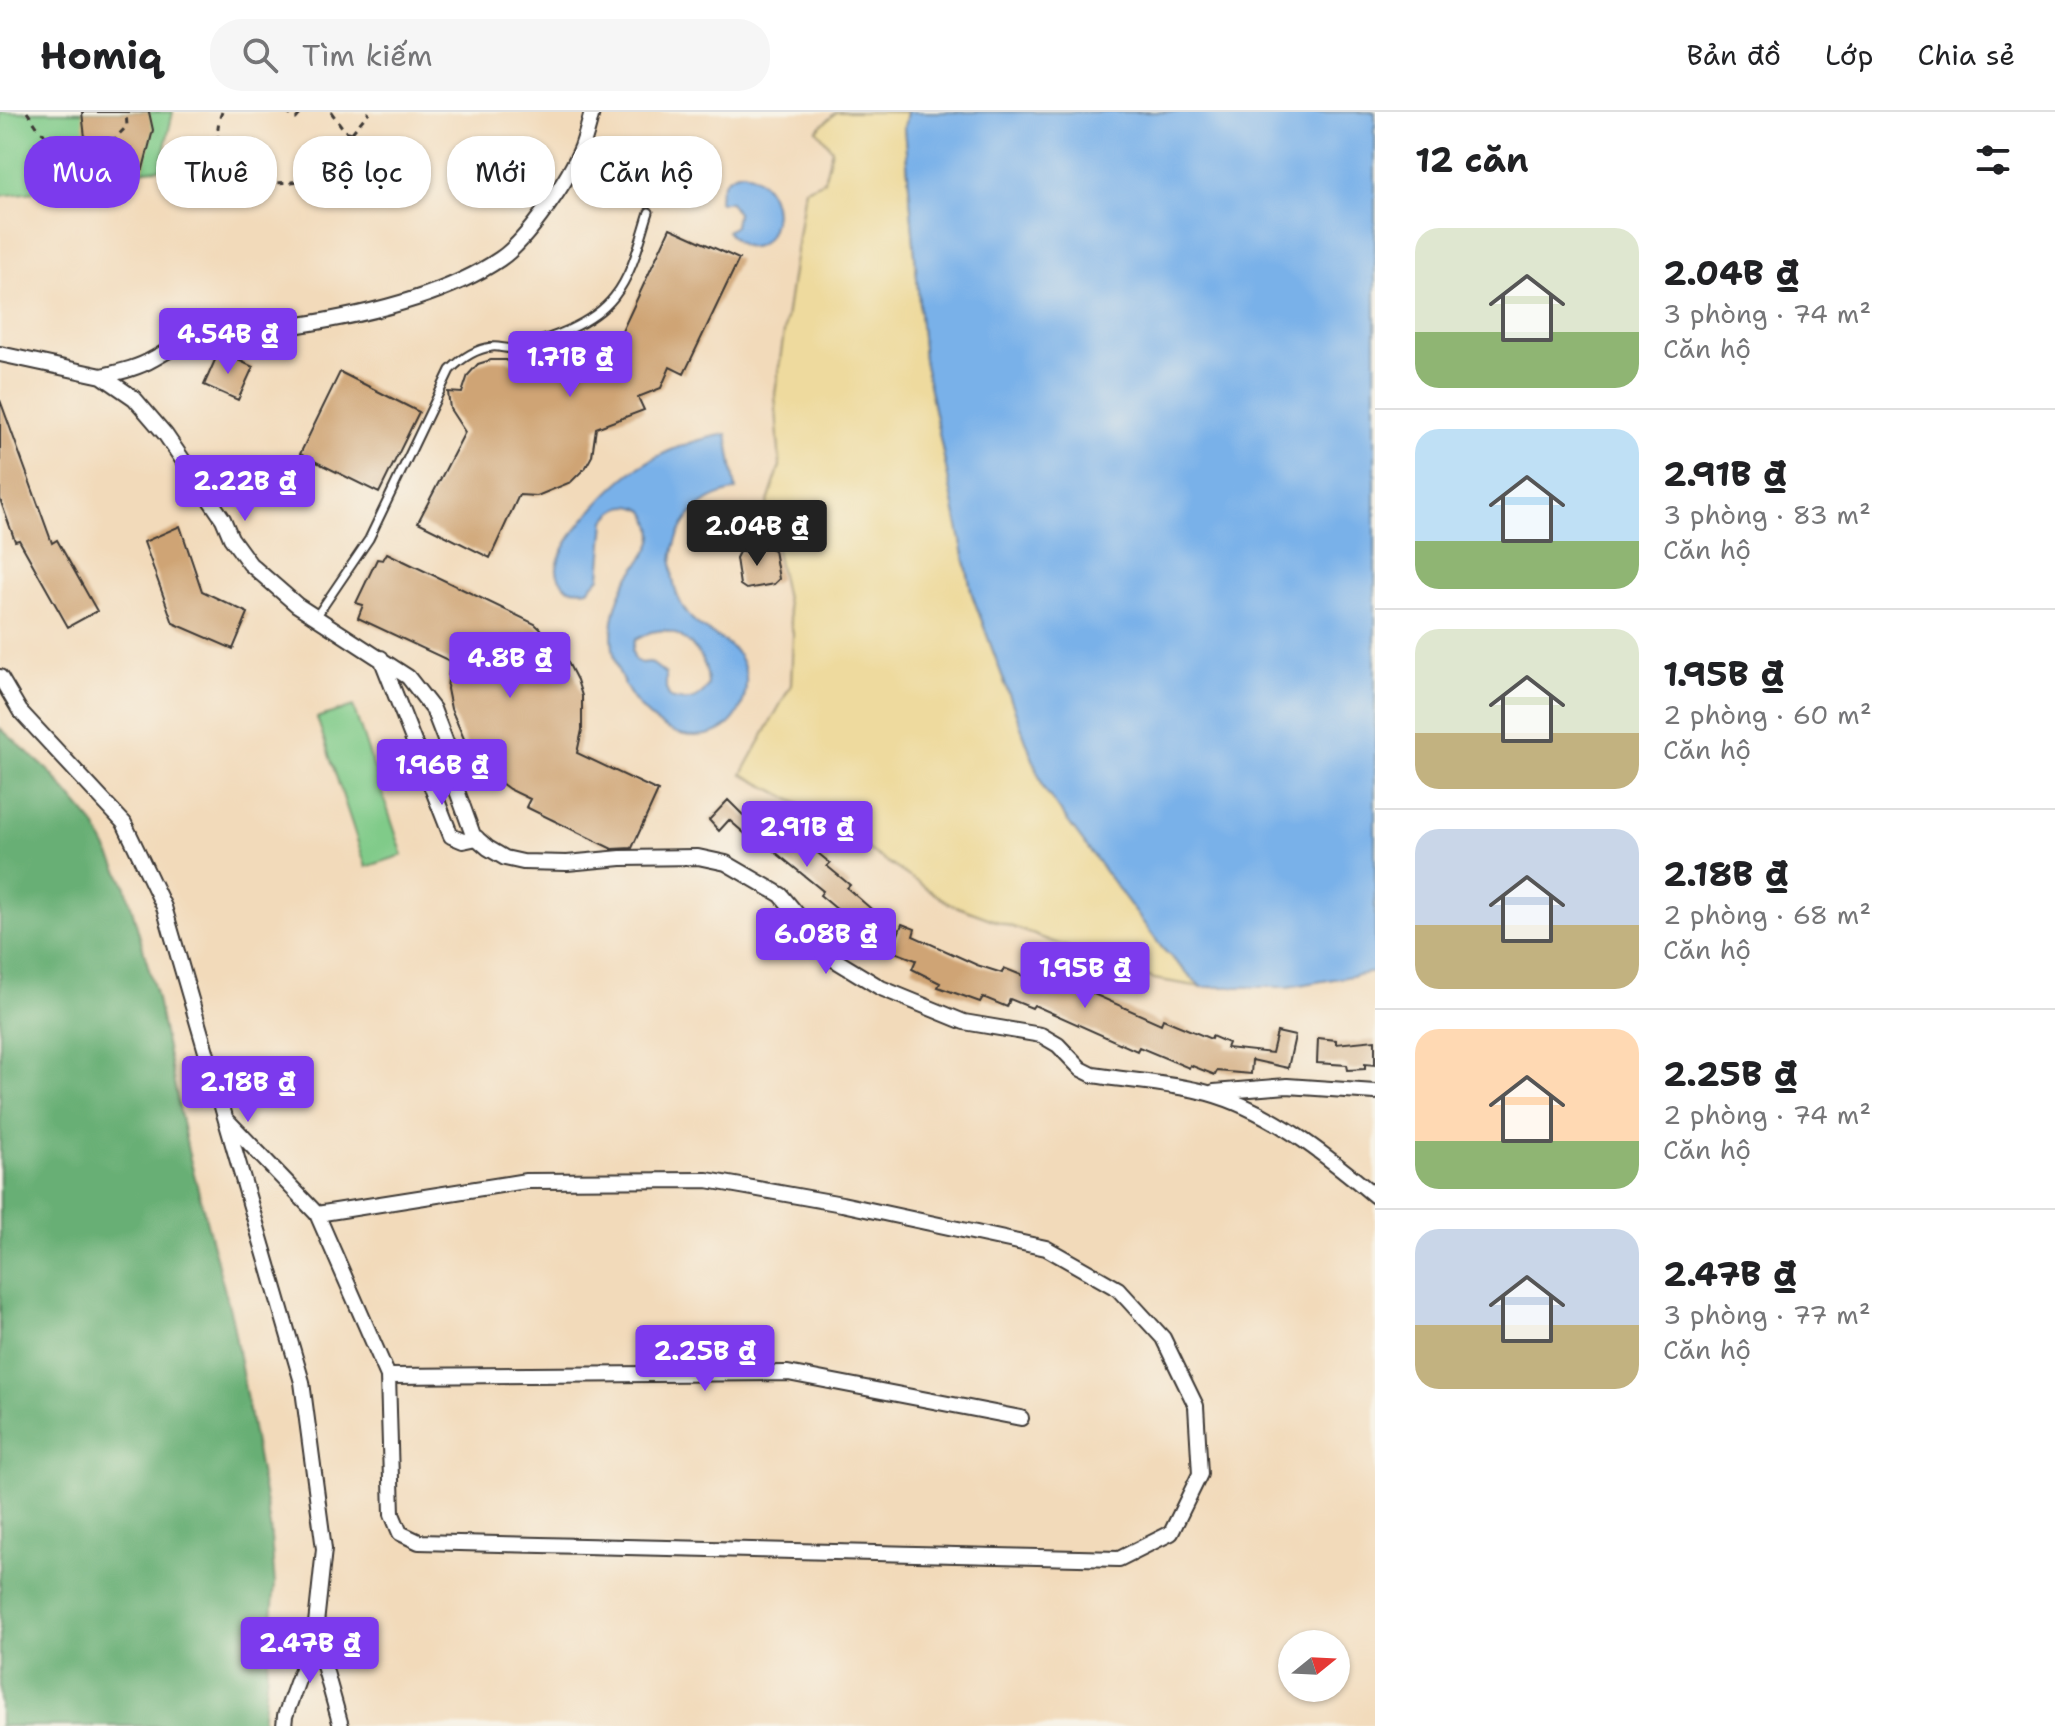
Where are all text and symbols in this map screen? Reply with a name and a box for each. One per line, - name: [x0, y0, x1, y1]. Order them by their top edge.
- search box: [210, 19, 770, 91]
- text: Homiq: [40, 30, 162, 81]
- icon: search: [238, 33, 282, 77]
- text: Tìm kiếm: [302, 35, 433, 76]
- text: Bản đồ: [1686, 36, 1781, 74]
- text: Lớp: [1825, 36, 1873, 74]
- text: Chia sẻ: [1917, 36, 2015, 74]
- chip: Mua: [24, 136, 140, 208]
- chip: Thuê: [156, 136, 277, 208]
- chip: Bộ lọc: [293, 136, 431, 208]
- chip: Mới: [447, 136, 555, 208]
- chip: Căn hộ: [571, 136, 722, 208]
- text: 12 căn: [1415, 137, 1529, 183]
- icon: filters: [1971, 138, 2015, 182]
- text: 2.04B ₫: [1663, 250, 1800, 296]
- icon: home: [1479, 260, 1575, 356]
- text: 3 phòng · 74 m²: [1663, 296, 1871, 331]
- pin: 4.54B ₫: [154, 308, 302, 376]
- text: 4.54B ₫: [177, 316, 279, 351]
- pin: 1.71B ₫: [496, 331, 644, 399]
- text: Căn hộ: [1663, 331, 1751, 366]
- text: 1.71B ₫: [526, 339, 614, 374]
- text: 2.91B ₫: [1663, 451, 1787, 497]
- pin: 2.22B ₫: [171, 455, 319, 523]
- icon: home: [1479, 461, 1575, 557]
- text: 2.22B ₫: [193, 463, 297, 498]
- text: 3 phòng · 83 m²: [1663, 497, 1871, 532]
- pin: 2.04B ₫: [683, 500, 831, 568]
- text: 2.04B ₫: [705, 508, 809, 543]
- text: Căn hộ: [1663, 532, 1751, 567]
- pin: 4.8B ₫: [445, 632, 575, 700]
- text: 4.8B ₫: [467, 640, 553, 675]
- text: 1.95B ₫: [1663, 651, 1785, 697]
- icon: home: [1479, 661, 1575, 757]
- text: 2 phòng · 60 m²: [1663, 697, 1872, 732]
- text: Căn hộ: [1663, 732, 1751, 767]
- pin: 1.96B ₫: [368, 739, 516, 807]
- text: 1.96B ₫: [395, 747, 489, 782]
- pin: 2.91B ₫: [733, 801, 881, 869]
- text: 2.91B ₫: [760, 809, 854, 844]
- text: 2.18B ₫: [1663, 851, 1789, 897]
- icon: home: [1479, 861, 1575, 957]
- text: 2 phòng · 68 m²: [1663, 897, 1871, 932]
- pin: 6.08B ₫: [752, 908, 900, 976]
- text: 6.08B ₫: [774, 916, 878, 951]
- text: Căn hộ: [1663, 932, 1751, 967]
- pin: 1.95B ₫: [1011, 942, 1159, 1010]
- text: 1.95B ₫: [1039, 950, 1131, 985]
- text: 2.25B ₫: [1663, 1051, 1798, 1097]
- pin: 2.18B ₫: [174, 1056, 322, 1124]
- icon: home: [1479, 1061, 1575, 1157]
- text: 2.18B ₫: [200, 1064, 296, 1099]
- text: 2 phòng · 74 m²: [1663, 1097, 1871, 1132]
- text: Căn hộ: [1663, 1132, 1751, 1167]
- text: 2.47B ₫: [1663, 1251, 1797, 1297]
- icon: home: [1479, 1261, 1575, 1357]
- text: 3 phòng · 77 m²: [1663, 1297, 1871, 1332]
- pin: 2.25B ₫: [631, 1325, 779, 1393]
- text: Căn hộ: [1663, 1332, 1751, 1367]
- text: 2.25B ₫: [653, 1333, 757, 1368]
- pin: 2.47B ₫: [236, 1617, 384, 1685]
- text: 2.47B ₫: [259, 1625, 361, 1660]
- north arrow: [1278, 1630, 1350, 1702]
- map controls: [1278, 1630, 1350, 1702]

